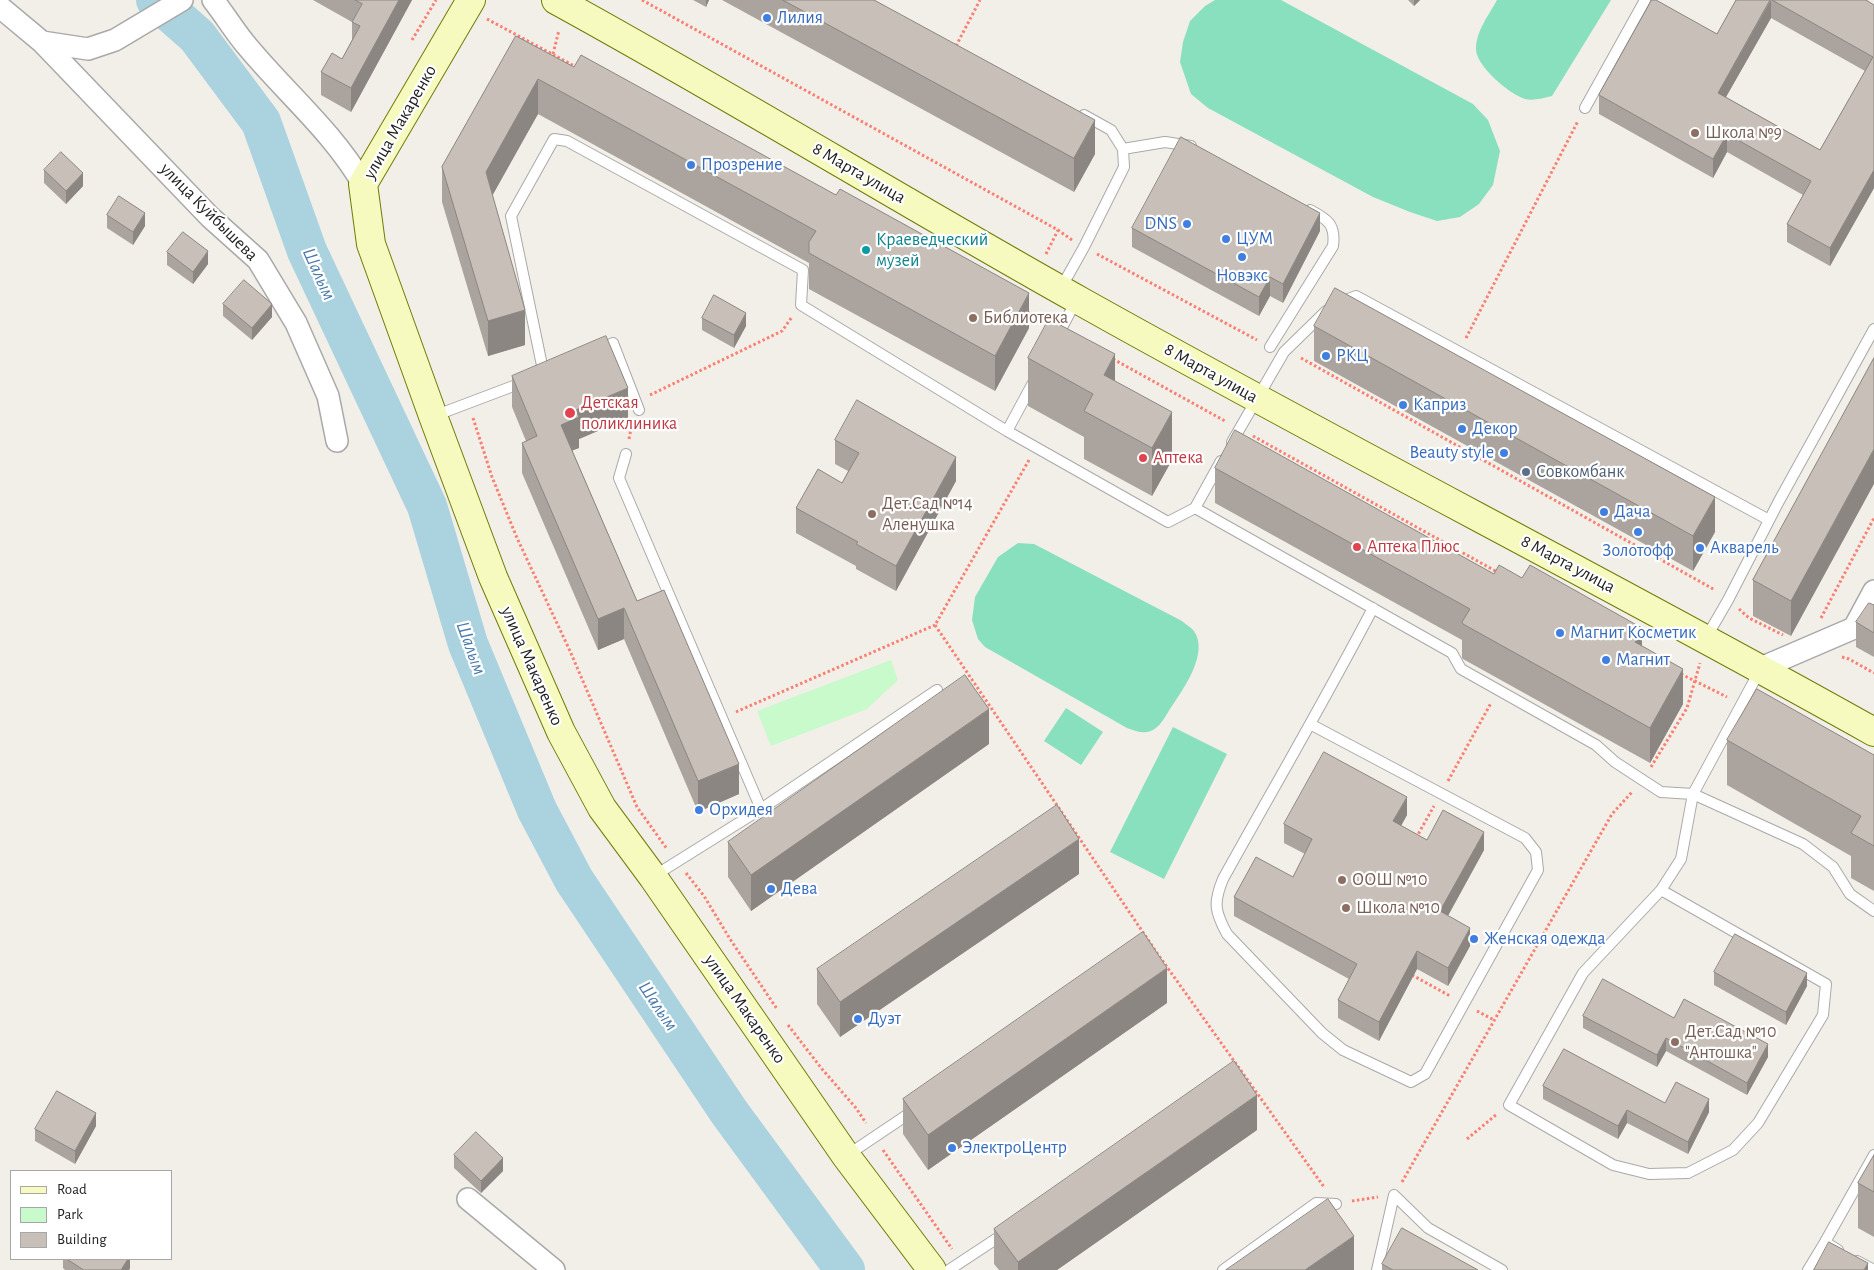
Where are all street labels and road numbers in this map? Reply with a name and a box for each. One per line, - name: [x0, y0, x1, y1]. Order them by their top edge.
- street label: улица Макаренко: [359, 61, 441, 183]
- street label: 8 Марта улица: [809, 138, 909, 208]
- street label: улица Куйбышева: [155, 158, 263, 266]
- street label: 8 Марта улица: [1160, 338, 1262, 408]
- street label: 8 Марта улица: [1517, 530, 1619, 598]
- street label: улица Макаренко: [496, 603, 568, 729]
- street label: улица Макаренко: [699, 950, 791, 1068]

